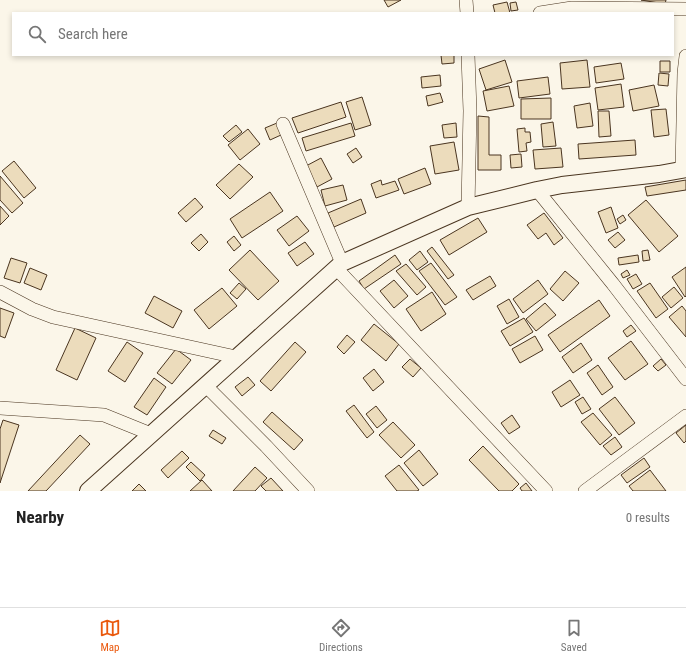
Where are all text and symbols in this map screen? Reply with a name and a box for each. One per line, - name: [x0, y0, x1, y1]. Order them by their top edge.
- search box: [12, 12, 674, 56]
- icon: search: [26, 23, 48, 45]
- text: Search here: [58, 25, 128, 43]
- text: Nearby: [16, 507, 64, 527]
- text: 0 results: [626, 510, 670, 525]
- tab: Map: [99, 617, 121, 654]
- tab: Directions: [319, 617, 363, 654]
- tab: Saved: [561, 617, 587, 654]

